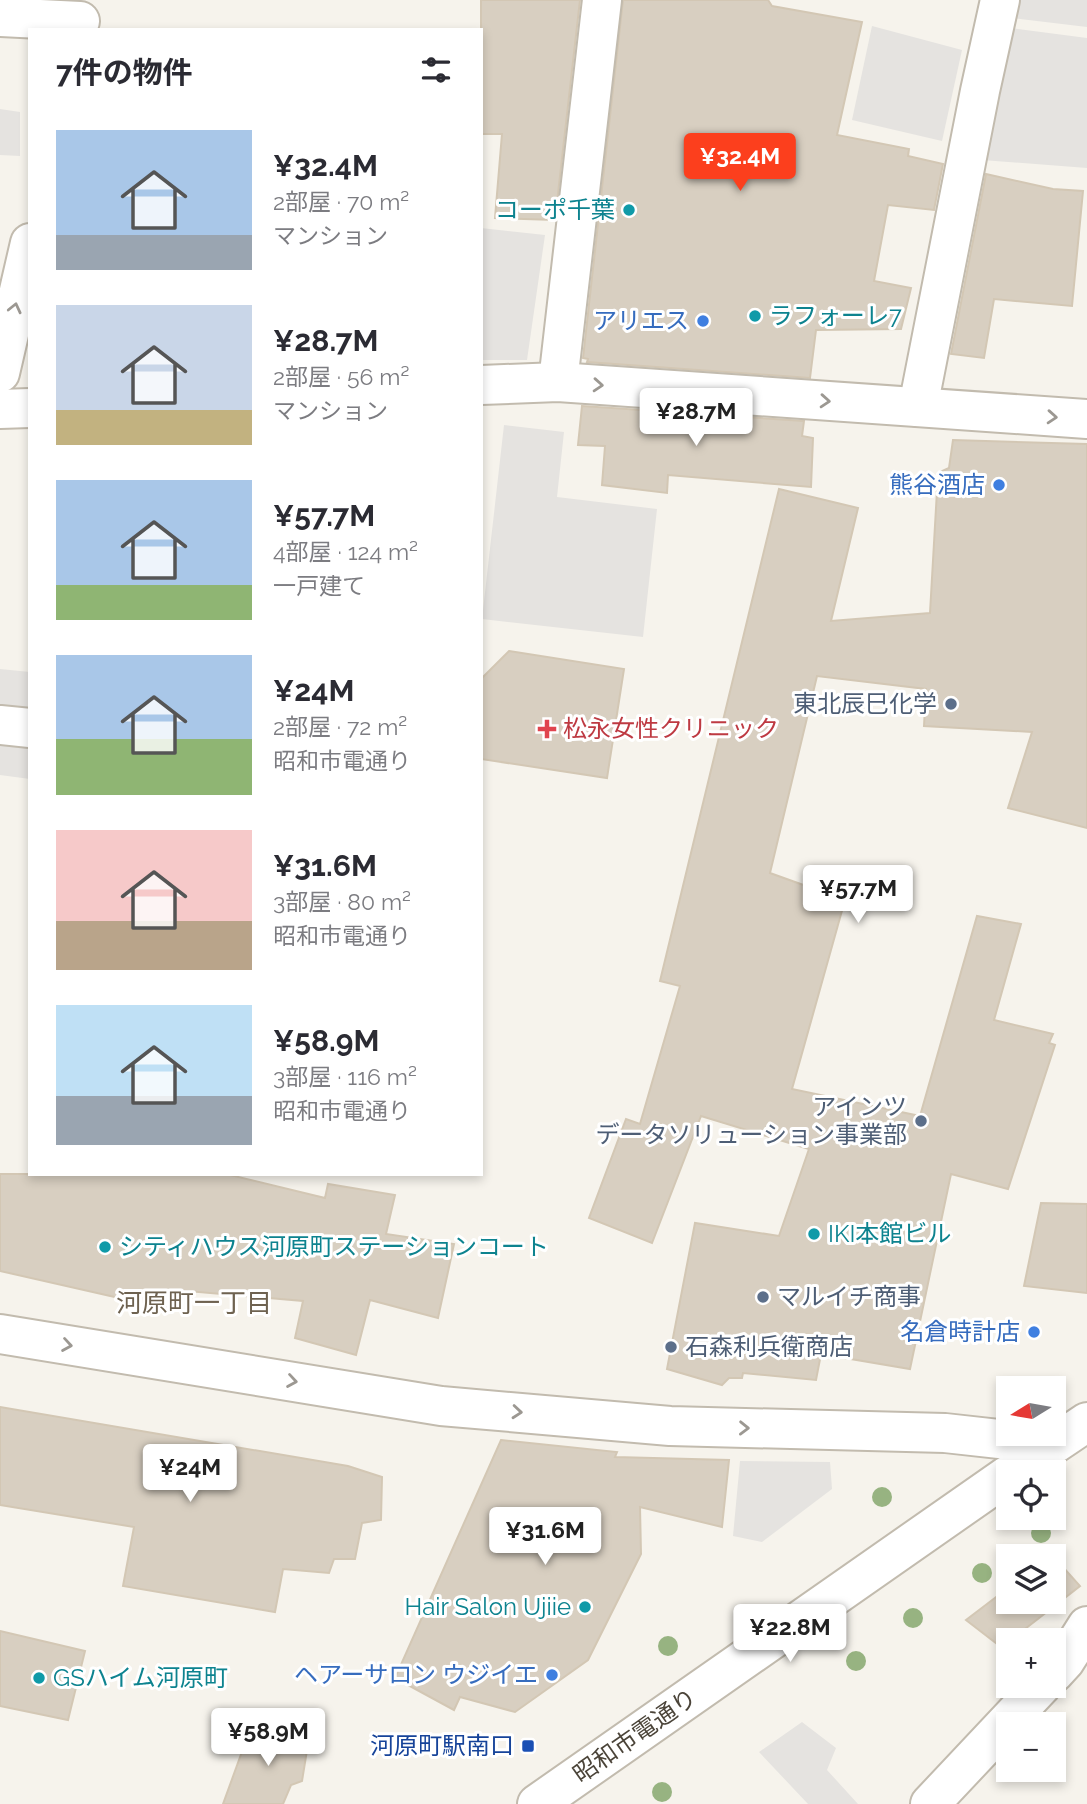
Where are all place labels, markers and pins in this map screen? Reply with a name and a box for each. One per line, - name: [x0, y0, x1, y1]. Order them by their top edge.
- pin: ¥32.4M: [683, 134, 797, 193]
- place label: コーポ千葉: [495, 195, 615, 224]
- marker: コーポ千葉: [621, 202, 637, 218]
- place label: ラフォーレ7: [769, 301, 902, 330]
- place label: アリエス: [593, 306, 689, 335]
- marker: ラフォーレ7: [747, 308, 763, 324]
- marker: アリエス: [695, 313, 711, 329]
- pin: ¥28.7M: [639, 388, 753, 448]
- place label: 熊谷酒店: [889, 470, 985, 499]
- marker: 熊谷酒店: [991, 477, 1007, 493]
- place label: 東北辰巳化学: [793, 689, 937, 718]
- marker: 東北辰巳化学: [943, 696, 959, 712]
- place label: 松永女性クリニック: [563, 714, 779, 743]
- marker: 松永女性クリニック: [537, 719, 557, 739]
- pin: ¥57.7M: [801, 866, 915, 925]
- place label: アインツ データソリューション事業部: [595, 1092, 907, 1149]
- marker: アインツ データソリューション事業部: [913, 1113, 929, 1129]
- place label: IKI本館ビル: [828, 1219, 951, 1248]
- marker: IKI本館ビル: [806, 1226, 822, 1242]
- place label: シティハウス河原町ステーションコート: [119, 1232, 549, 1261]
- marker: シティハウス河原町ステーションコート: [97, 1239, 113, 1255]
- place label: マルイチ商事: [777, 1282, 921, 1311]
- marker: マルイチ商事: [755, 1289, 771, 1305]
- place label: 名倉時計店: [900, 1317, 1020, 1346]
- marker: 名倉時計店: [1026, 1324, 1042, 1340]
- place label: 石森利兵衛商店: [685, 1332, 853, 1361]
- marker: 石森利兵衛商店: [663, 1339, 679, 1355]
- pin: ¥24M: [149, 1444, 231, 1504]
- pin: ¥31.6M: [488, 1508, 602, 1567]
- place label: Hair Salon Ujiie: [405, 1592, 571, 1621]
- marker: Hair Salon Ujiie: [577, 1599, 593, 1615]
- pin: ¥22.8M: [733, 1604, 847, 1664]
- place label: ヘアーサロン ウジイエ: [294, 1660, 538, 1689]
- place label: GSハイム河原町: [53, 1663, 228, 1692]
- marker: ヘアーサロン ウジイエ: [544, 1667, 560, 1683]
- marker: GSハイム河原町: [31, 1670, 47, 1686]
- pin: ¥58.9M: [211, 1708, 325, 1768]
- place label: 河原町駅南口: [370, 1731, 514, 1760]
- marker: 河原町駅南口: [520, 1738, 536, 1754]

